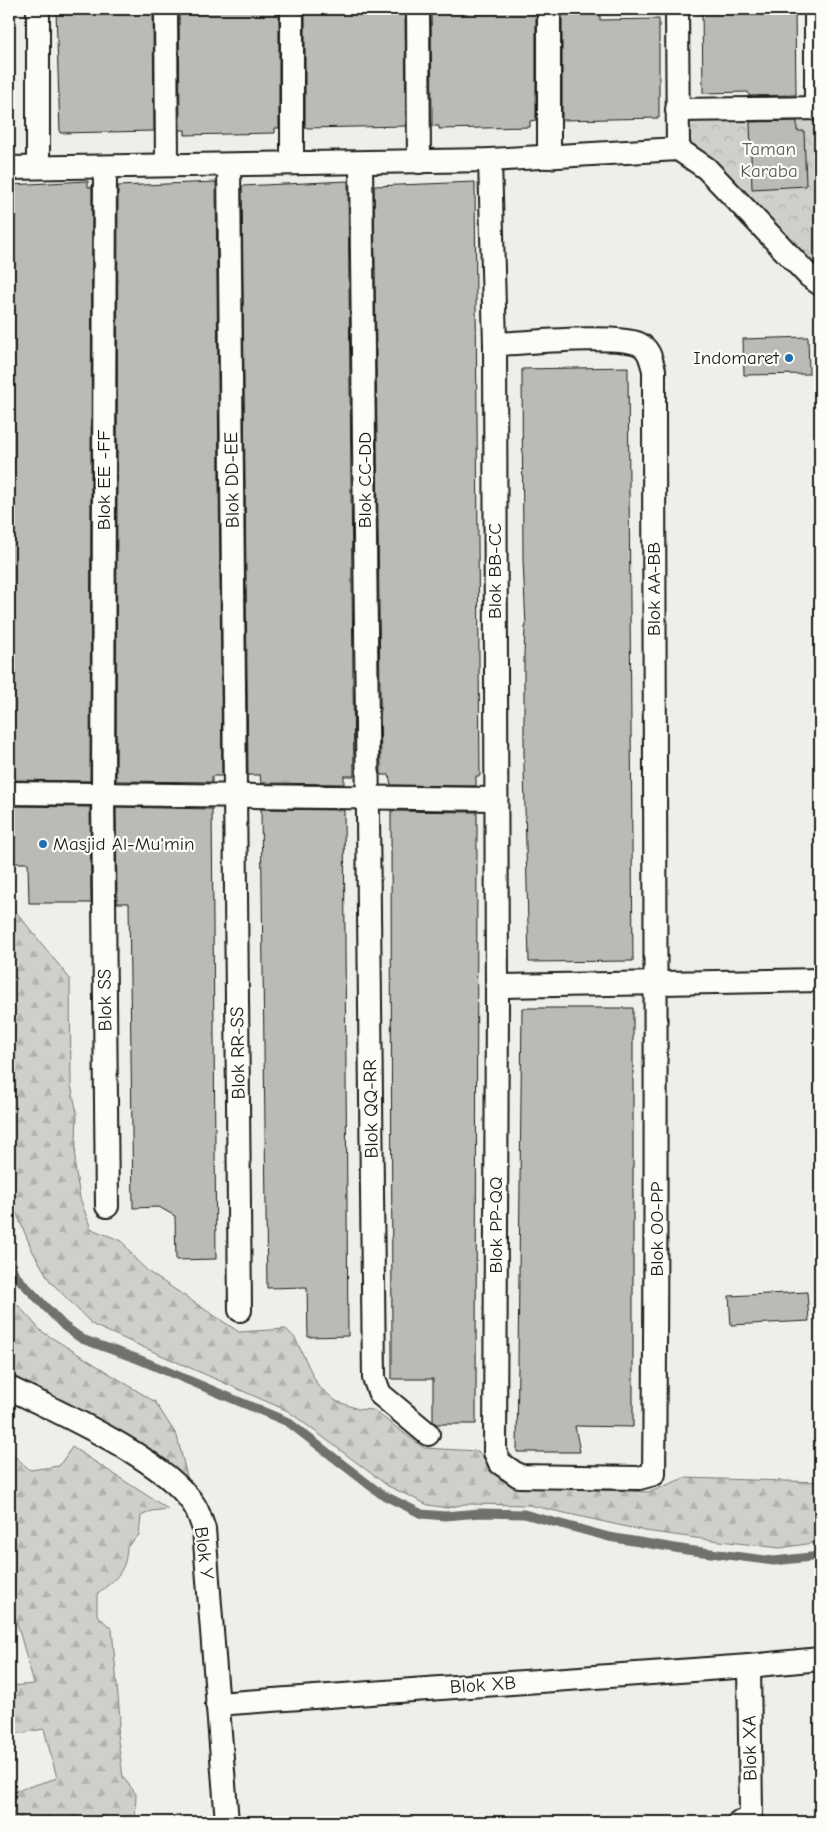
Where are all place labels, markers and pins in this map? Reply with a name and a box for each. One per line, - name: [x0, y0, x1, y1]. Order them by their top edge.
- place label: Indomaret: [693, 347, 780, 369]
- marker: Indomaret: [783, 352, 795, 364]
- place label: Masjid Al-Mu'min: [53, 833, 195, 855]
- marker: Masjid Al-Mu'min: [37, 838, 49, 850]

